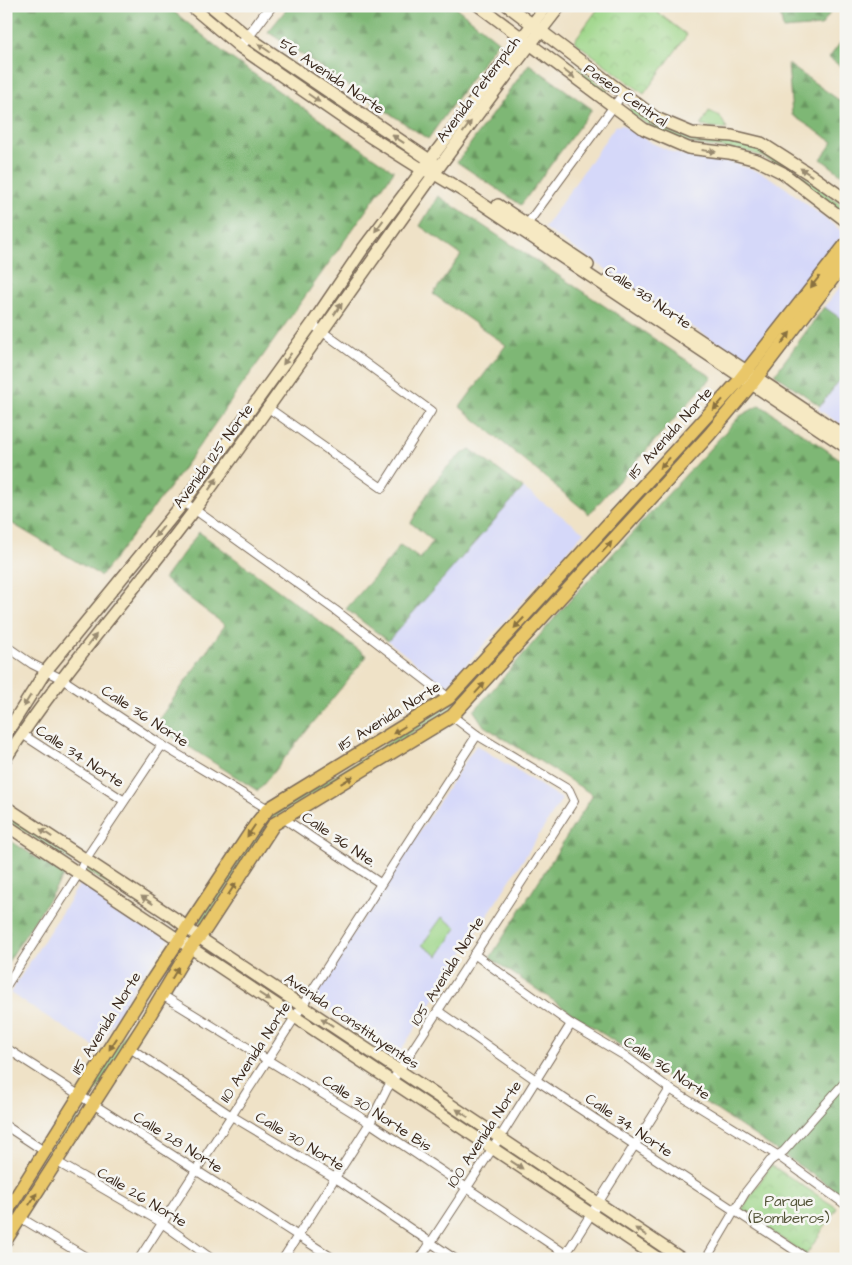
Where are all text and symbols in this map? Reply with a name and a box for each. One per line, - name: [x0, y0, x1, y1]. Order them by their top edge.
- street label: Avenida Petempich: [432, 32, 526, 147]
- street label: 56 Avenida Norte: [275, 33, 389, 119]
- one-way arrow: [257, 43, 271, 53]
- street label: Paseo Central: [580, 59, 672, 132]
- one-way arrow: [562, 69, 576, 79]
- one-way arrow: [307, 93, 321, 103]
- one-way arrow: [462, 121, 472, 134]
- one-way arrow: [392, 134, 405, 144]
- one-way arrow: [702, 147, 718, 155]
- one-way arrow: [800, 167, 813, 177]
- one-way arrow: [374, 219, 384, 233]
- street label: Calle 38 Norte: [600, 261, 695, 334]
- one-way arrow: [810, 275, 821, 288]
- one-way arrow: [333, 303, 343, 316]
- one-way arrow: [780, 332, 791, 345]
- one-way arrow: [282, 353, 292, 366]
- street label: 115 Avenida Norte: [623, 383, 717, 484]
- one-way arrow: [712, 398, 724, 410]
- street label: Avenida 125 Norte: [168, 400, 258, 513]
- one-way arrow: [659, 456, 671, 468]
- one-way arrow: [208, 477, 218, 491]
- one-way arrow: [154, 526, 165, 539]
- one-way arrow: [601, 542, 613, 554]
- one-way arrow: [513, 616, 525, 628]
- one-way arrow: [87, 634, 97, 647]
- street label: 115 Avenida Norte: [334, 676, 445, 756]
- street label: Calle 36 Norte: [97, 680, 193, 753]
- one-way arrow: [474, 681, 485, 694]
- one-way arrow: [22, 695, 31, 708]
- street label: Calle 34 Norte: [32, 720, 128, 793]
- one-way arrow: [392, 725, 405, 735]
- one-way arrow: [340, 775, 353, 784]
- street label: Calle 36 Nte.: [297, 807, 380, 872]
- one-way arrow: [246, 824, 256, 837]
- one-way arrow: [39, 829, 52, 838]
- one-way arrow: [227, 882, 237, 895]
- one-way arrow: [140, 895, 154, 905]
- street label: 105 Avenida Norte: [405, 913, 489, 1030]
- one-way arrow: [171, 966, 179, 981]
- street label: 115 Avenida Norte: [66, 968, 146, 1079]
- street label: Avenida Constituyentes: [280, 968, 424, 1075]
- one-way arrow: [258, 993, 271, 1002]
- street label: 110 Avenida Norte: [215, 998, 296, 1107]
- one-way arrow: [320, 1018, 334, 1027]
- street label: Calle 36 Norte: [619, 1032, 714, 1105]
- one-way arrow: [108, 1037, 118, 1050]
- street label: Calle 30 Norte Bis: [318, 1070, 436, 1157]
- street label: 100 Avenida Norte: [442, 1077, 527, 1192]
- street label: Calle 34 Norte: [581, 1088, 677, 1162]
- street label: Calle 28 Norte: [129, 1107, 226, 1178]
- street label: Calle 30 Norte: [251, 1107, 348, 1176]
- one-way arrow: [455, 1108, 469, 1118]
- one-way arrow: [510, 1160, 523, 1170]
- street label: Calle 26 Norte: [93, 1162, 191, 1233]
- park label: Parque (Bomberos): [748, 1191, 830, 1229]
- one-way arrow: [28, 1193, 38, 1206]
- one-way arrow: [634, 1228, 647, 1237]

